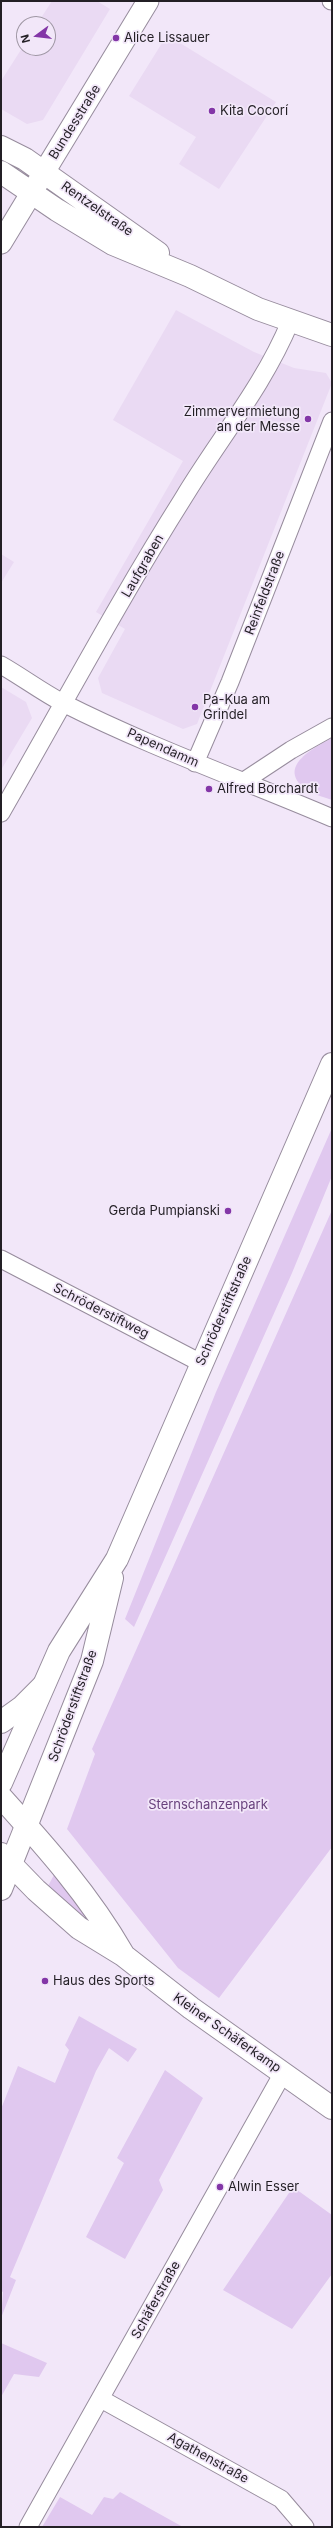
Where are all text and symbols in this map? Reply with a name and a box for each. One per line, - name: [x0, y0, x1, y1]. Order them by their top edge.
- north arrow: [16, 16, 56, 56]
- place label: Alice Lissauer: [124, 30, 210, 46]
- text: N: [18, 33, 33, 45]
- marker: Alice Lissauer: [111, 33, 121, 43]
- street label: Bundesstraße: [46, 82, 104, 162]
- place label: Kita Cocorí: [220, 103, 288, 119]
- marker: Kita Cocorí: [207, 106, 217, 116]
- street label: Rentzelstraße: [58, 178, 136, 240]
- place label: Zimmervermietung an der Messe: [184, 404, 300, 435]
- marker: Zimmervermietung an der Messe: [303, 414, 313, 424]
- street label: Laufgraben: [119, 532, 167, 600]
- street label: Reinfeldstraße: [242, 549, 288, 637]
- place label: Pa-Kua am Grindel: [203, 692, 270, 723]
- marker: Pa-Kua am Grindel: [190, 702, 200, 712]
- street label: Papendamm: [125, 725, 201, 771]
- place label: Alfred Borchardt: [217, 781, 318, 797]
- marker: Alfred Borchardt: [204, 784, 214, 794]
- place label: Gerda Pumpianski: [109, 1203, 220, 1219]
- marker: Gerda Pumpianski: [223, 1206, 233, 1216]
- street label: Schröderstiftstraße: [193, 1254, 255, 1368]
- street label: Schröderstiftweg: [51, 1280, 151, 1342]
- street label: Schröderstiftstraße: [45, 1648, 101, 1764]
- park label: Sternschanzenpark: [148, 1797, 268, 1813]
- place label: Haus des Sports: [53, 1973, 154, 1989]
- marker: Haus des Sports: [40, 1976, 50, 1986]
- street label: Kleiner Schäferkamp: [170, 1990, 284, 2076]
- place label: Alwin Esser: [228, 2179, 299, 2195]
- marker: Alwin Esser: [215, 2182, 225, 2192]
- street label: Schäferstraße: [128, 2258, 184, 2342]
- street label: Agathenstraße: [165, 2429, 251, 2487]

